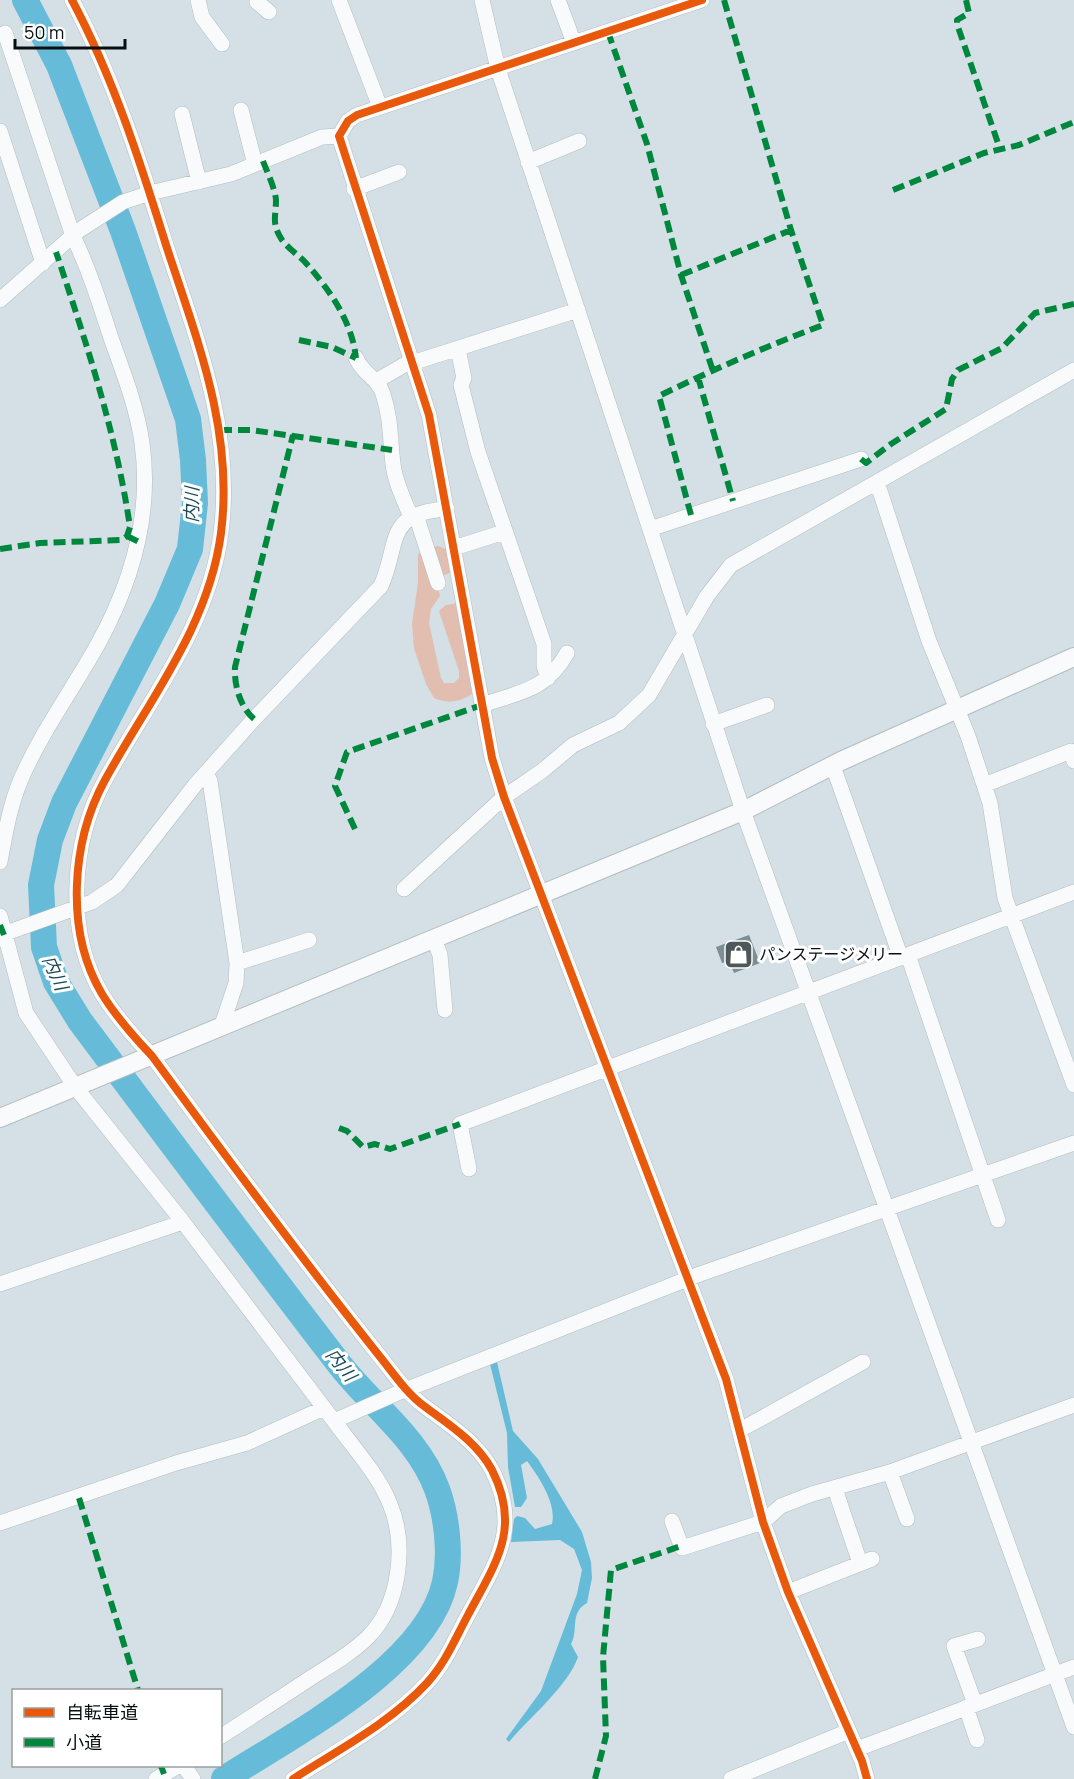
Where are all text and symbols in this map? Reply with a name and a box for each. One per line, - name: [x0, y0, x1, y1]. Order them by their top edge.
- scale bar: [15, 12, 124, 50]
- text: 50 m: [24, 20, 64, 44]
- water label: 内川: [179, 485, 203, 523]
- shop icon: パンステージメリー: [722, 938, 754, 970]
- place label: パンステージメリー: [759, 943, 903, 965]
- water label: 内川: [38, 951, 75, 996]
- water label: 内川: [321, 1343, 364, 1387]
- legend: [12, 1689, 222, 1767]
- text: 自転車道: [66, 1700, 138, 1724]
- text: 小道: [66, 1730, 102, 1754]

